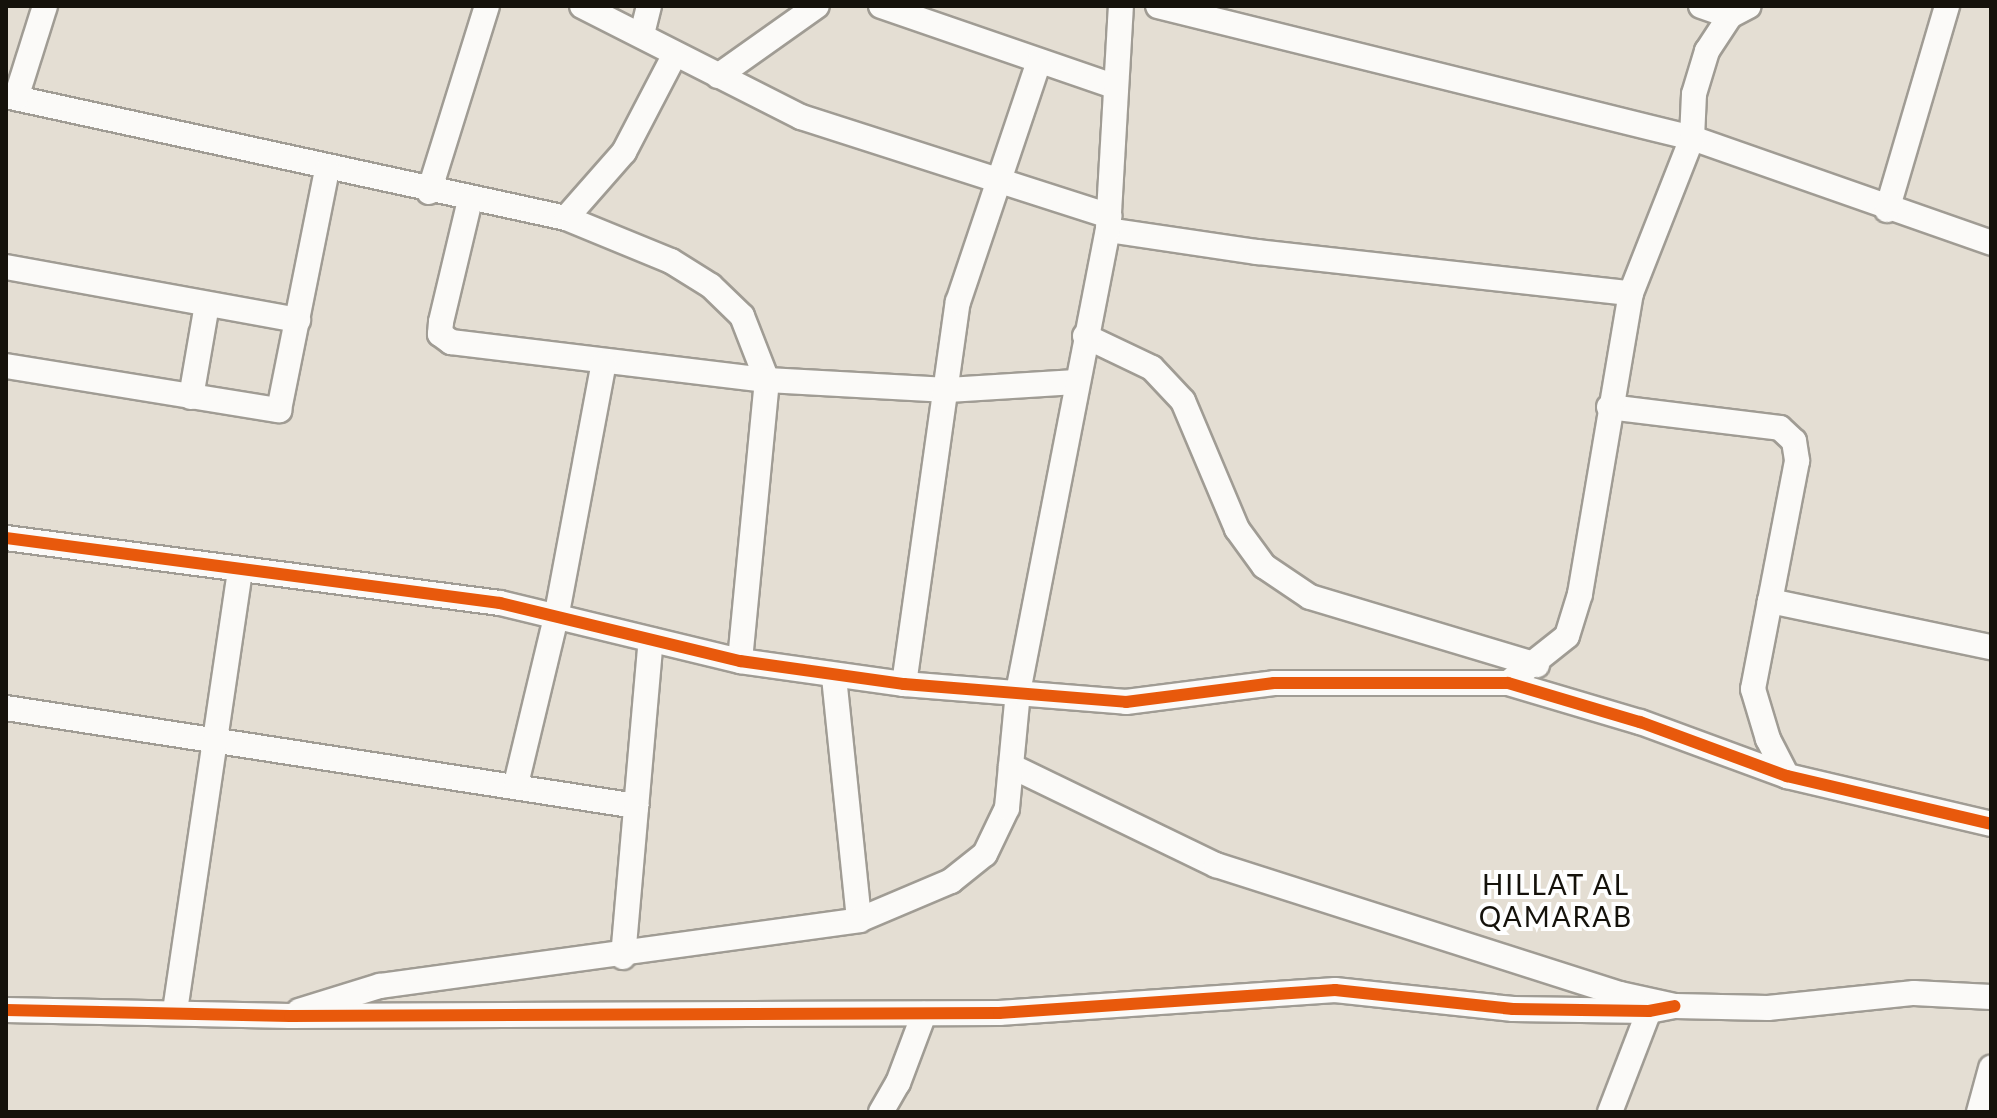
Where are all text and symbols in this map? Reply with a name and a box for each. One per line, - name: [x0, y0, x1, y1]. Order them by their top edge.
- district label: HILLAT AL QAMARAB: [1479, 867, 1633, 933]

